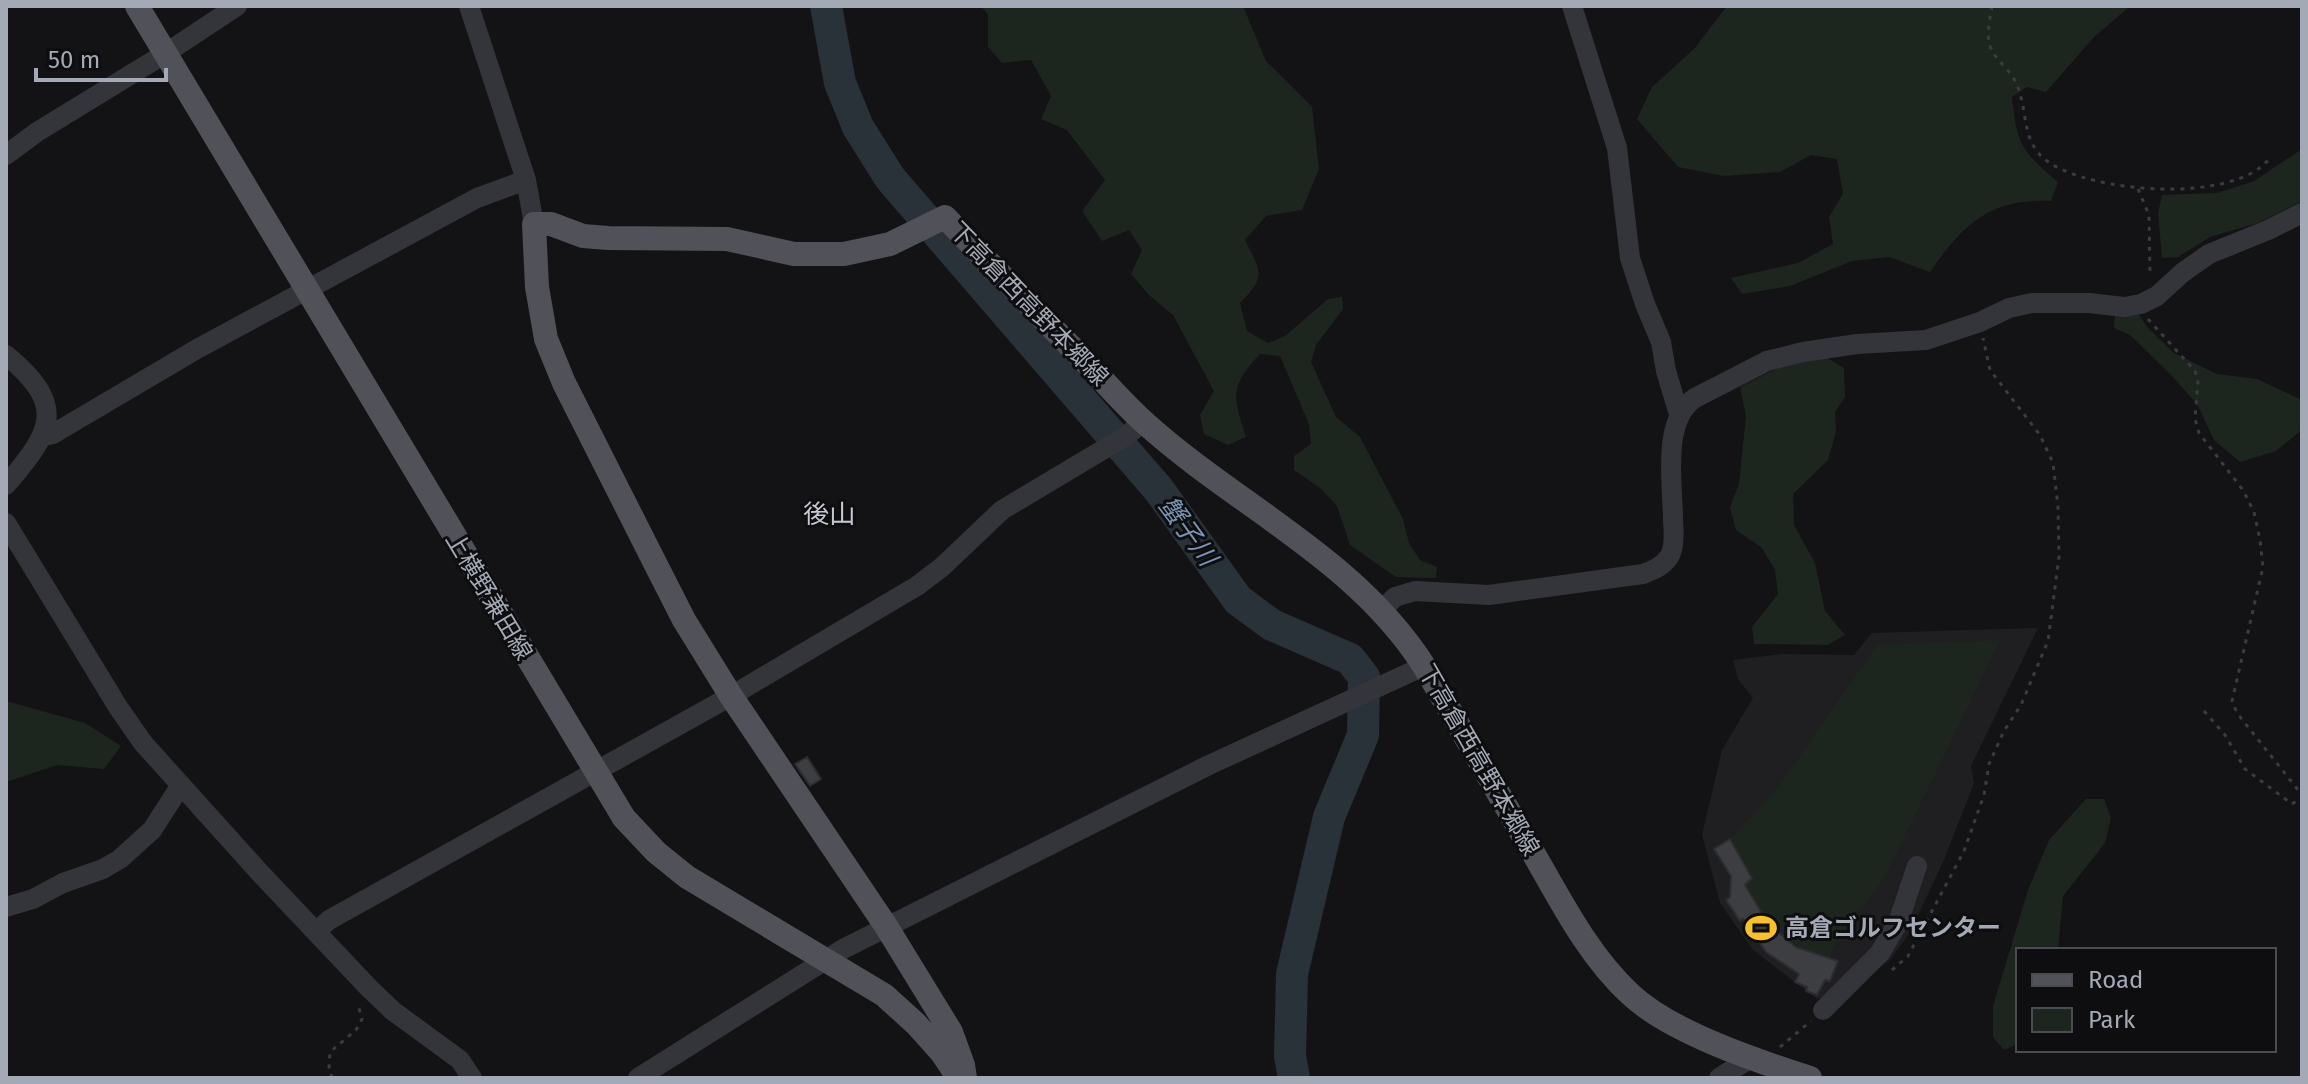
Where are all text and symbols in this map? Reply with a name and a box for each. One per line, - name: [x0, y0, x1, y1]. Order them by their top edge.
- scale bar: [36, 32, 166, 82]
- text: 50 m: [48, 46, 100, 74]
- street label: 下高倉西高野本郷線: [944, 217, 1114, 391]
- water label: 蟹子川: [1152, 491, 1225, 574]
- district label: 後山: [803, 499, 855, 530]
- street label: 上横野兼田線: [440, 527, 538, 665]
- street label: 下高倉西高野本郷線: [1413, 659, 1545, 861]
- sports icon: 高倉ゴルフセンター: [1744, 911, 1778, 945]
- place label: 高倉ゴルフセンター: [1785, 914, 2001, 942]
- legend: [2016, 948, 2276, 1052]
- text: Road: [2088, 966, 2143, 994]
- text: Park: [2088, 1006, 2136, 1034]

